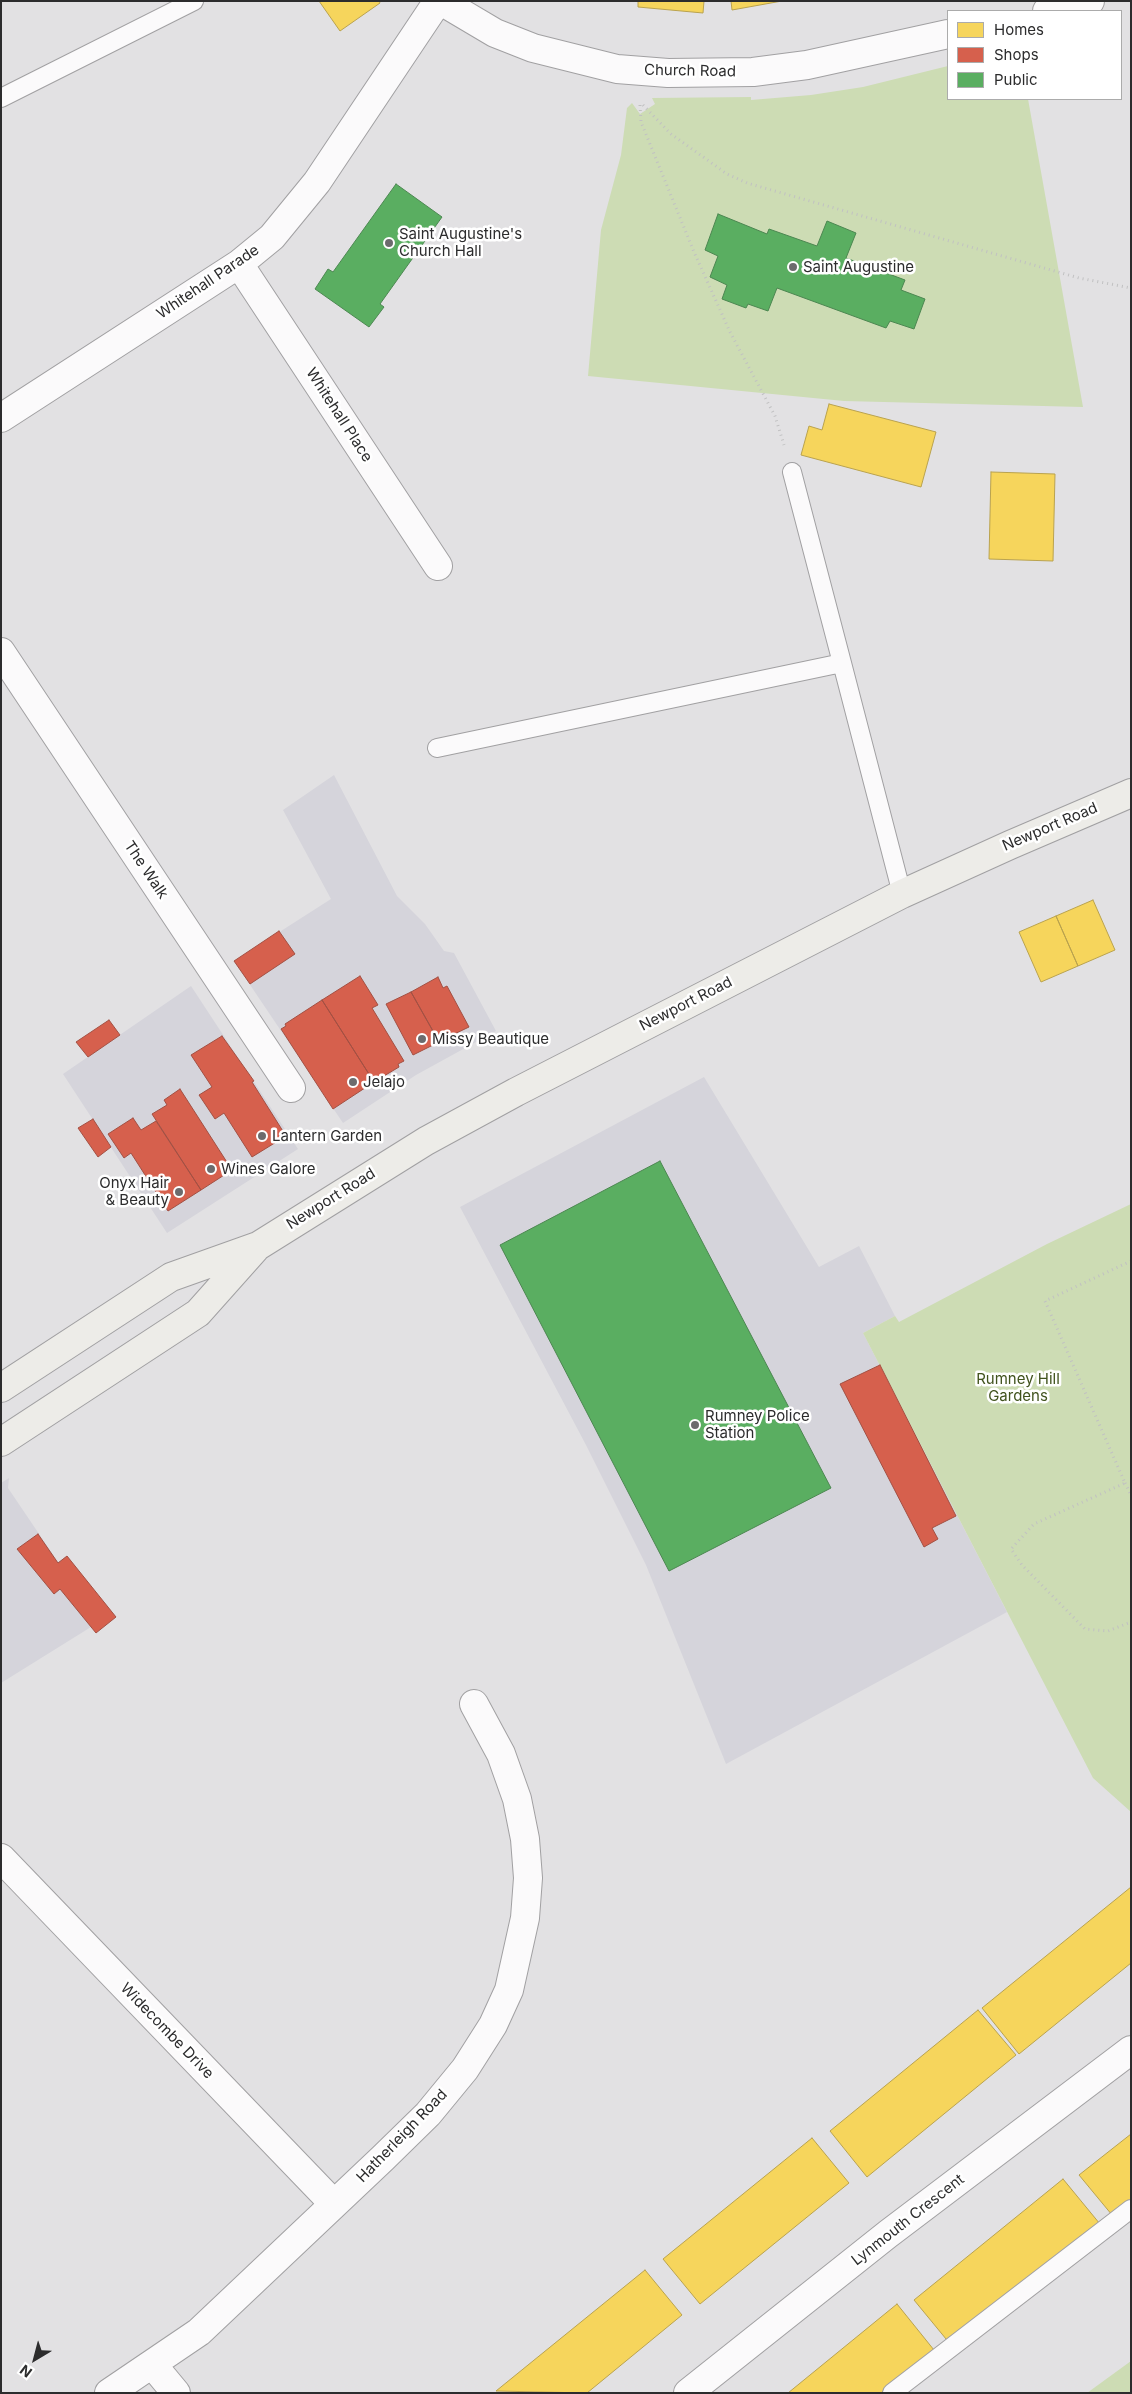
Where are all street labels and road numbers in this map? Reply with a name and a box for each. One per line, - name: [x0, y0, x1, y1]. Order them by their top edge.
- street label: Church Road: [644, 61, 736, 81]
- street label: Whitehall Parade: [153, 241, 263, 323]
- street label: Whitehall Place: [302, 365, 376, 465]
- street label: Newport Road: [1000, 799, 1100, 855]
- street label: The Walk: [120, 838, 172, 902]
- street label: Newport Road: [637, 973, 735, 1035]
- street label: Newport Road: [283, 1164, 379, 1234]
- street label: Widecombe Drive: [117, 1979, 217, 2083]
- street label: Hatherleigh Road: [353, 2086, 451, 2186]
- street label: Lynmouth Crescent: [848, 2170, 968, 2270]

